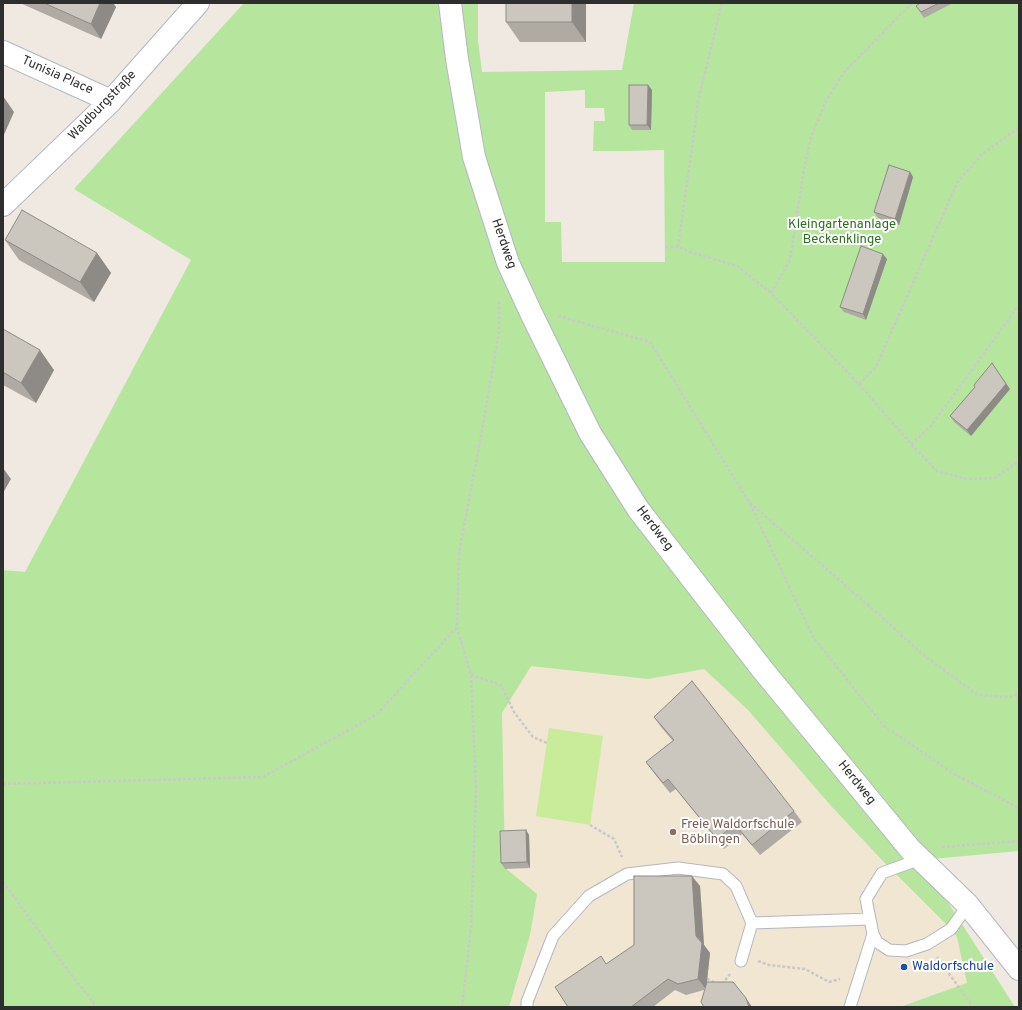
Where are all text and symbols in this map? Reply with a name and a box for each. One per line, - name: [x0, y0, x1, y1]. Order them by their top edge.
- street label: Tunisia Place: [19, 53, 95, 99]
- street label: Waldburgstraße: [66, 68, 140, 144]
- street label: Herdweg: [487, 217, 519, 271]
- park label: Kleingartenanlage Beckenklinge: [788, 217, 896, 248]
- street label: Herdweg: [632, 504, 676, 554]
- street label: Herdweg: [834, 758, 878, 808]
- place label: Freie Waldorfschule Böblingen: [681, 817, 794, 848]
- marker: Freie Waldorfschule Böblingen: [668, 827, 678, 837]
- place label: Waldorfschule: [912, 959, 994, 975]
- marker: Waldorfschule: [899, 962, 909, 972]

